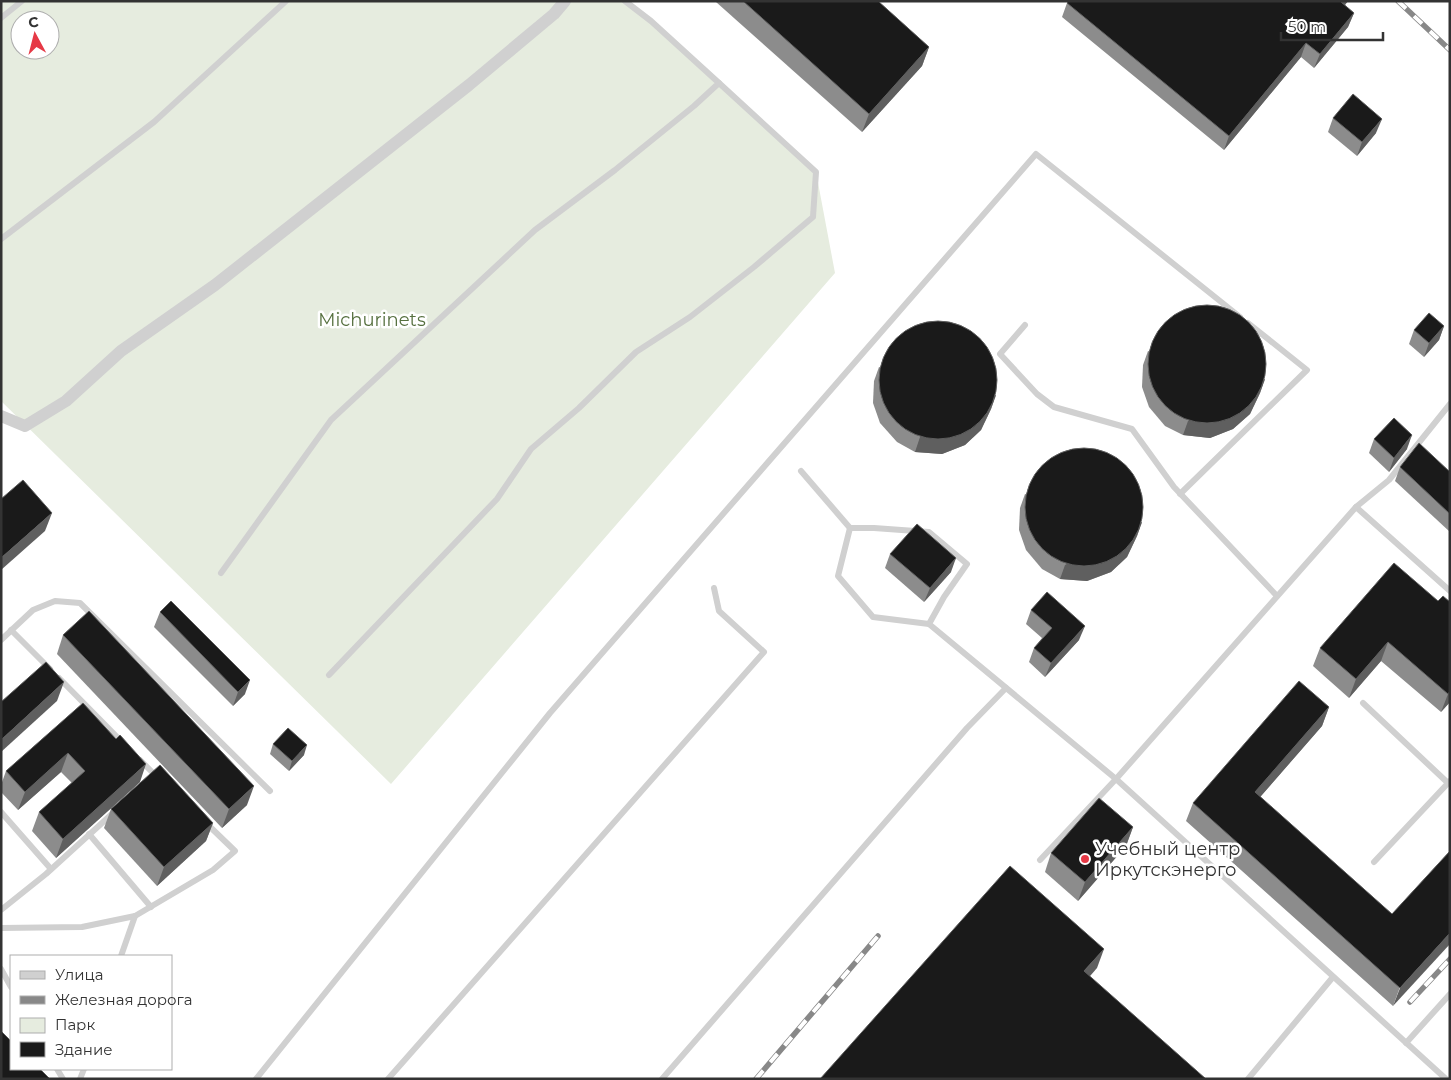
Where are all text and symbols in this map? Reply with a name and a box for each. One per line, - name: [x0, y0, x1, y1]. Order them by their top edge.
- north arrow: [10, 10, 60, 60]
- scale bar: [1281, 10, 1384, 42]
- text: С: [27, 13, 40, 32]
- text: 50 m: [1288, 17, 1326, 36]
- park label: Michurinets: [318, 309, 426, 331]
- place label: Учебный центр Иркутскэнерго: [1095, 838, 1240, 881]
- marker: Учебный центр Иркутскэнерго: [1079, 853, 1091, 865]
- legend: [10, 955, 172, 1070]
- text: Улица: [55, 965, 103, 984]
- text: Железная дорога: [55, 990, 192, 1009]
- text: Парк: [55, 1015, 95, 1034]
- text: Здание: [55, 1040, 113, 1059]

